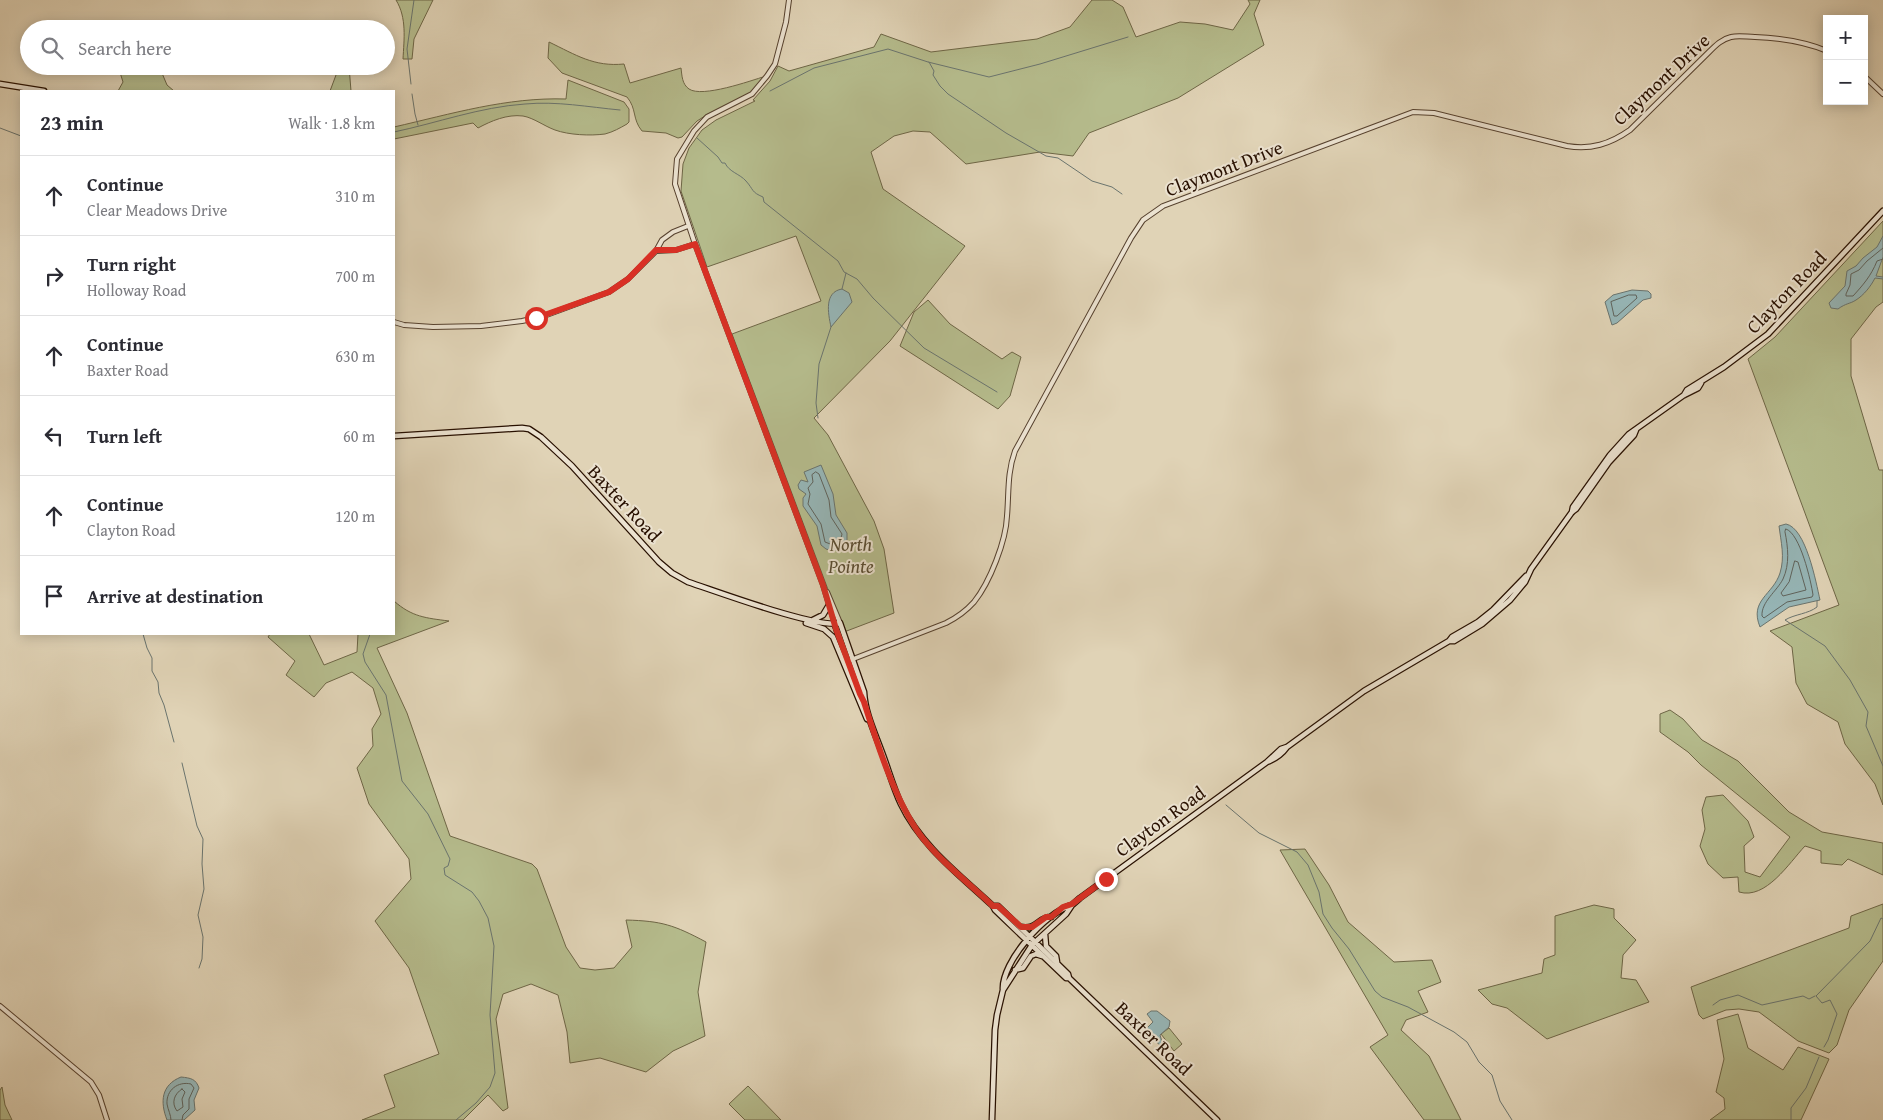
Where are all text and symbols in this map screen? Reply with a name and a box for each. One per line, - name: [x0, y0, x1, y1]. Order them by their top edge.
- map controls: [1823, 15, 1868, 105]
- button: +: [1823, 15, 1868, 60]
- search box: [20, 20, 395, 75]
- street label: Claymont Drive: [1606, 27, 1716, 131]
- icon: search: [38, 34, 66, 62]
- text: Search here: [78, 34, 172, 62]
- button: −: [1823, 60, 1868, 105]
- text: 23 min: [40, 107, 103, 138]
- text: Walk · 1.8 km: [288, 111, 375, 135]
- street label: Claymont Drive: [1161, 133, 1287, 203]
- text: Continue: [87, 170, 164, 198]
- icon: ahead: [40, 182, 68, 210]
- text: 310 m: [335, 184, 375, 208]
- text: Clear Meadows Drive: [87, 198, 227, 222]
- street label: Clayton Road: [1739, 244, 1833, 340]
- text: Turn right: [87, 250, 176, 278]
- icon: right: [40, 262, 68, 290]
- text: 700 m: [335, 264, 375, 288]
- text: Holloway Road: [87, 278, 186, 302]
- route start: [525, 307, 548, 330]
- text: Continue: [87, 330, 164, 358]
- icon: ahead: [40, 342, 68, 370]
- text: 630 m: [335, 344, 375, 368]
- text: Baxter Road: [87, 358, 169, 382]
- icon: left: [40, 422, 68, 450]
- text: Turn left: [87, 422, 162, 450]
- text: 60 m: [343, 424, 375, 448]
- street label: Baxter Road: [582, 458, 669, 549]
- text: Continue: [87, 490, 164, 518]
- icon: ahead: [40, 502, 68, 530]
- text: 120 m: [335, 504, 375, 528]
- text: Clayton Road: [87, 518, 176, 542]
- park label: North Pointe: [827, 530, 874, 580]
- icon: arrive: [40, 582, 68, 610]
- text: Arrive at destination: [87, 582, 263, 610]
- street label: Clayton Road: [1109, 778, 1211, 863]
- route end: [1095, 868, 1118, 891]
- street label: Baxter Road: [1109, 994, 1199, 1082]

